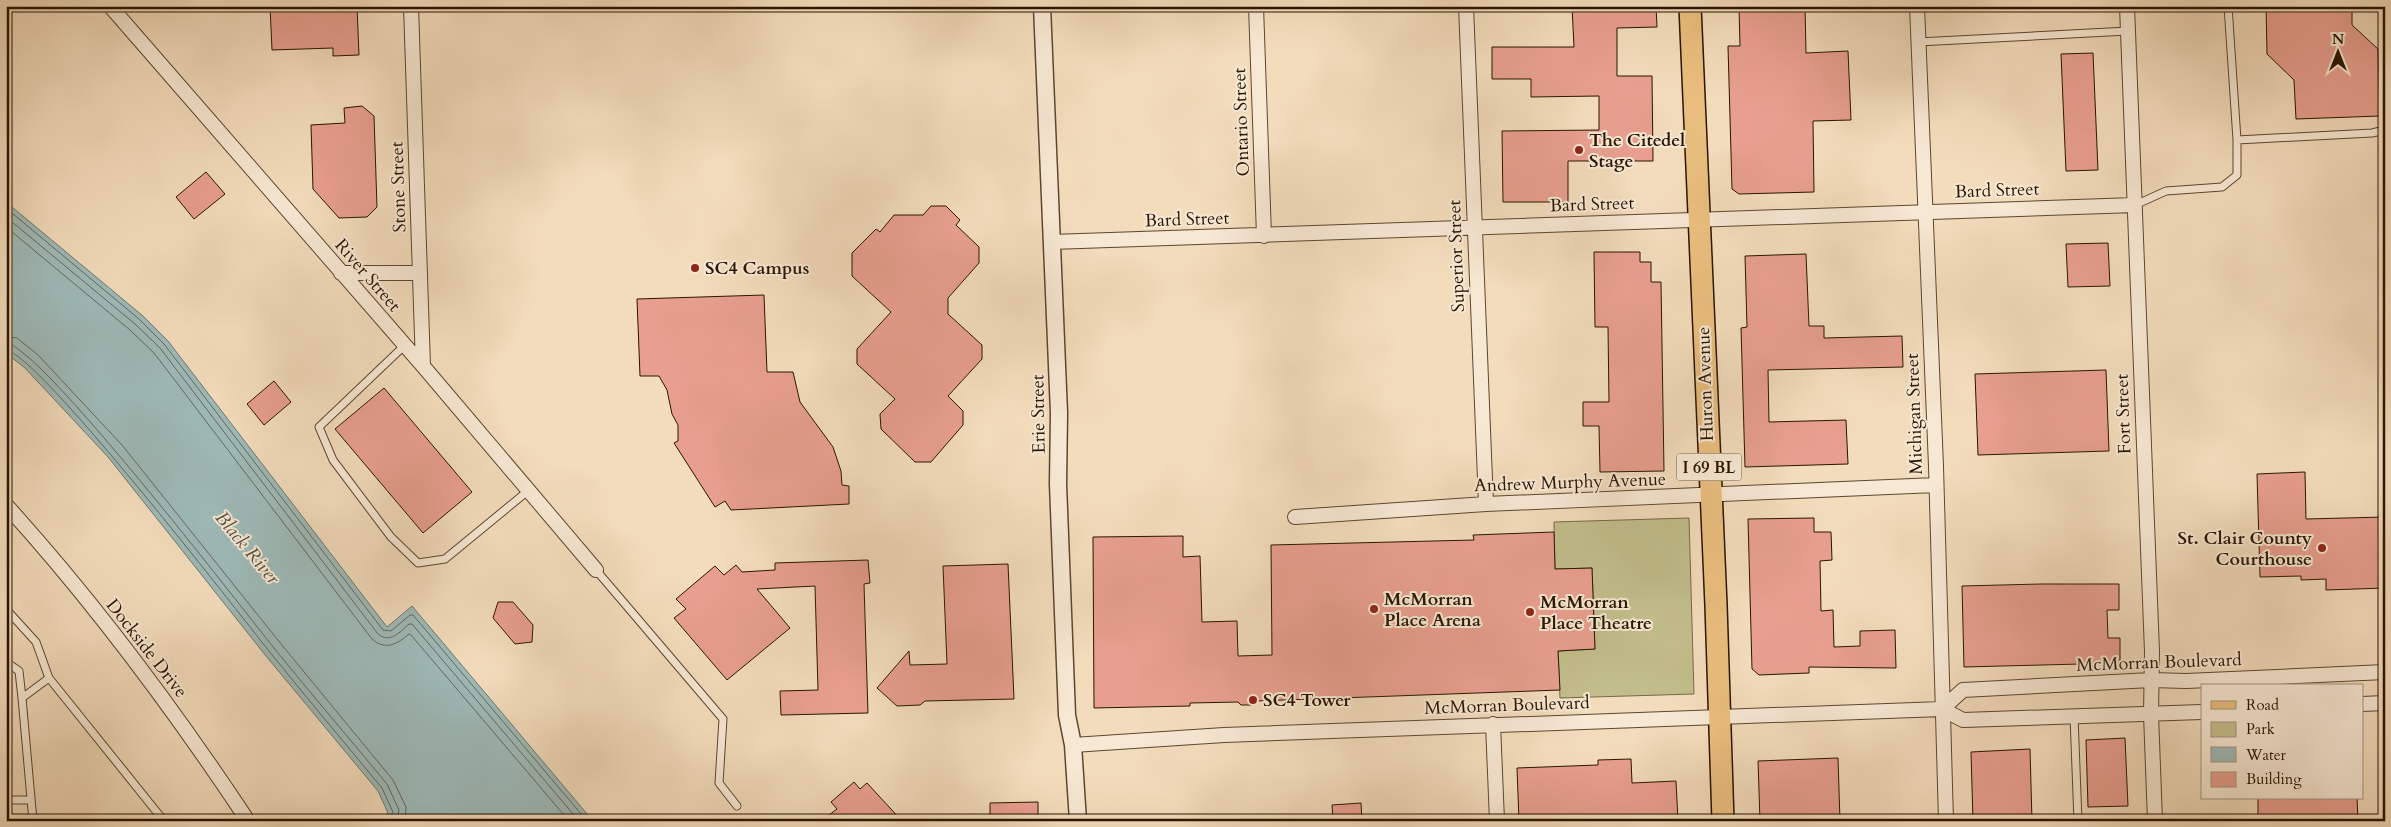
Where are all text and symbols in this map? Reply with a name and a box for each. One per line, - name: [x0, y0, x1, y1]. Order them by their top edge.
- north arrow: [2314, 28, 2364, 78]
- text: N: [2332, 30, 2344, 49]
- street label: Ontario Street: [1227, 67, 1256, 177]
- place label: The Citedel Stage: [1589, 128, 1685, 174]
- street label: Stone Street: [384, 141, 413, 233]
- marker: The Citedel Stage: [1573, 144, 1585, 156]
- street label: Bard Street: [1954, 177, 2040, 204]
- street label: Bard Street: [1549, 191, 1635, 218]
- street label: Superior Street: [1442, 199, 1471, 313]
- street label: Bard Street: [1144, 206, 1230, 233]
- street label: River Street: [329, 233, 407, 318]
- place label: SC4 Campus: [705, 256, 810, 281]
- marker: SC4 Campus: [689, 262, 701, 274]
- street label: Huron Avenue: [1691, 326, 1720, 442]
- street label: Michigan Street: [1900, 353, 1929, 475]
- street label: Fort Street: [2110, 373, 2137, 455]
- street label: Erie Street: [1025, 374, 1052, 454]
- road number: I 69 BL: [1676, 454, 1742, 481]
- street label: Andrew Murphy Avenue: [1474, 467, 1666, 498]
- water label: Black River: [209, 506, 286, 590]
- place label: St. Clair County Courthouse: [2178, 526, 2313, 572]
- marker: St. Clair County Courthouse: [2316, 542, 2328, 554]
- place label: McMorran Place Arena: [1384, 587, 1481, 633]
- place label: McMorran Place Theatre: [1540, 590, 1652, 636]
- street label: Dockside Drive: [100, 594, 193, 703]
- marker: McMorran Place Arena: [1368, 603, 1380, 615]
- marker: McMorran Place Theatre: [1524, 606, 1536, 618]
- street label: McMorran Boulevard: [2076, 647, 2243, 678]
- legend: [2201, 684, 2364, 800]
- place label: SC4 Tower: [1263, 688, 1351, 713]
- street label: McMorran Boulevard: [1424, 690, 1591, 721]
- marker: SC4 Tower: [1247, 694, 1259, 706]
- text: Road: [2246, 695, 2279, 715]
- text: Park: [2246, 719, 2275, 739]
- text: Water: [2245, 745, 2287, 765]
- text: Building: [2246, 769, 2302, 789]

